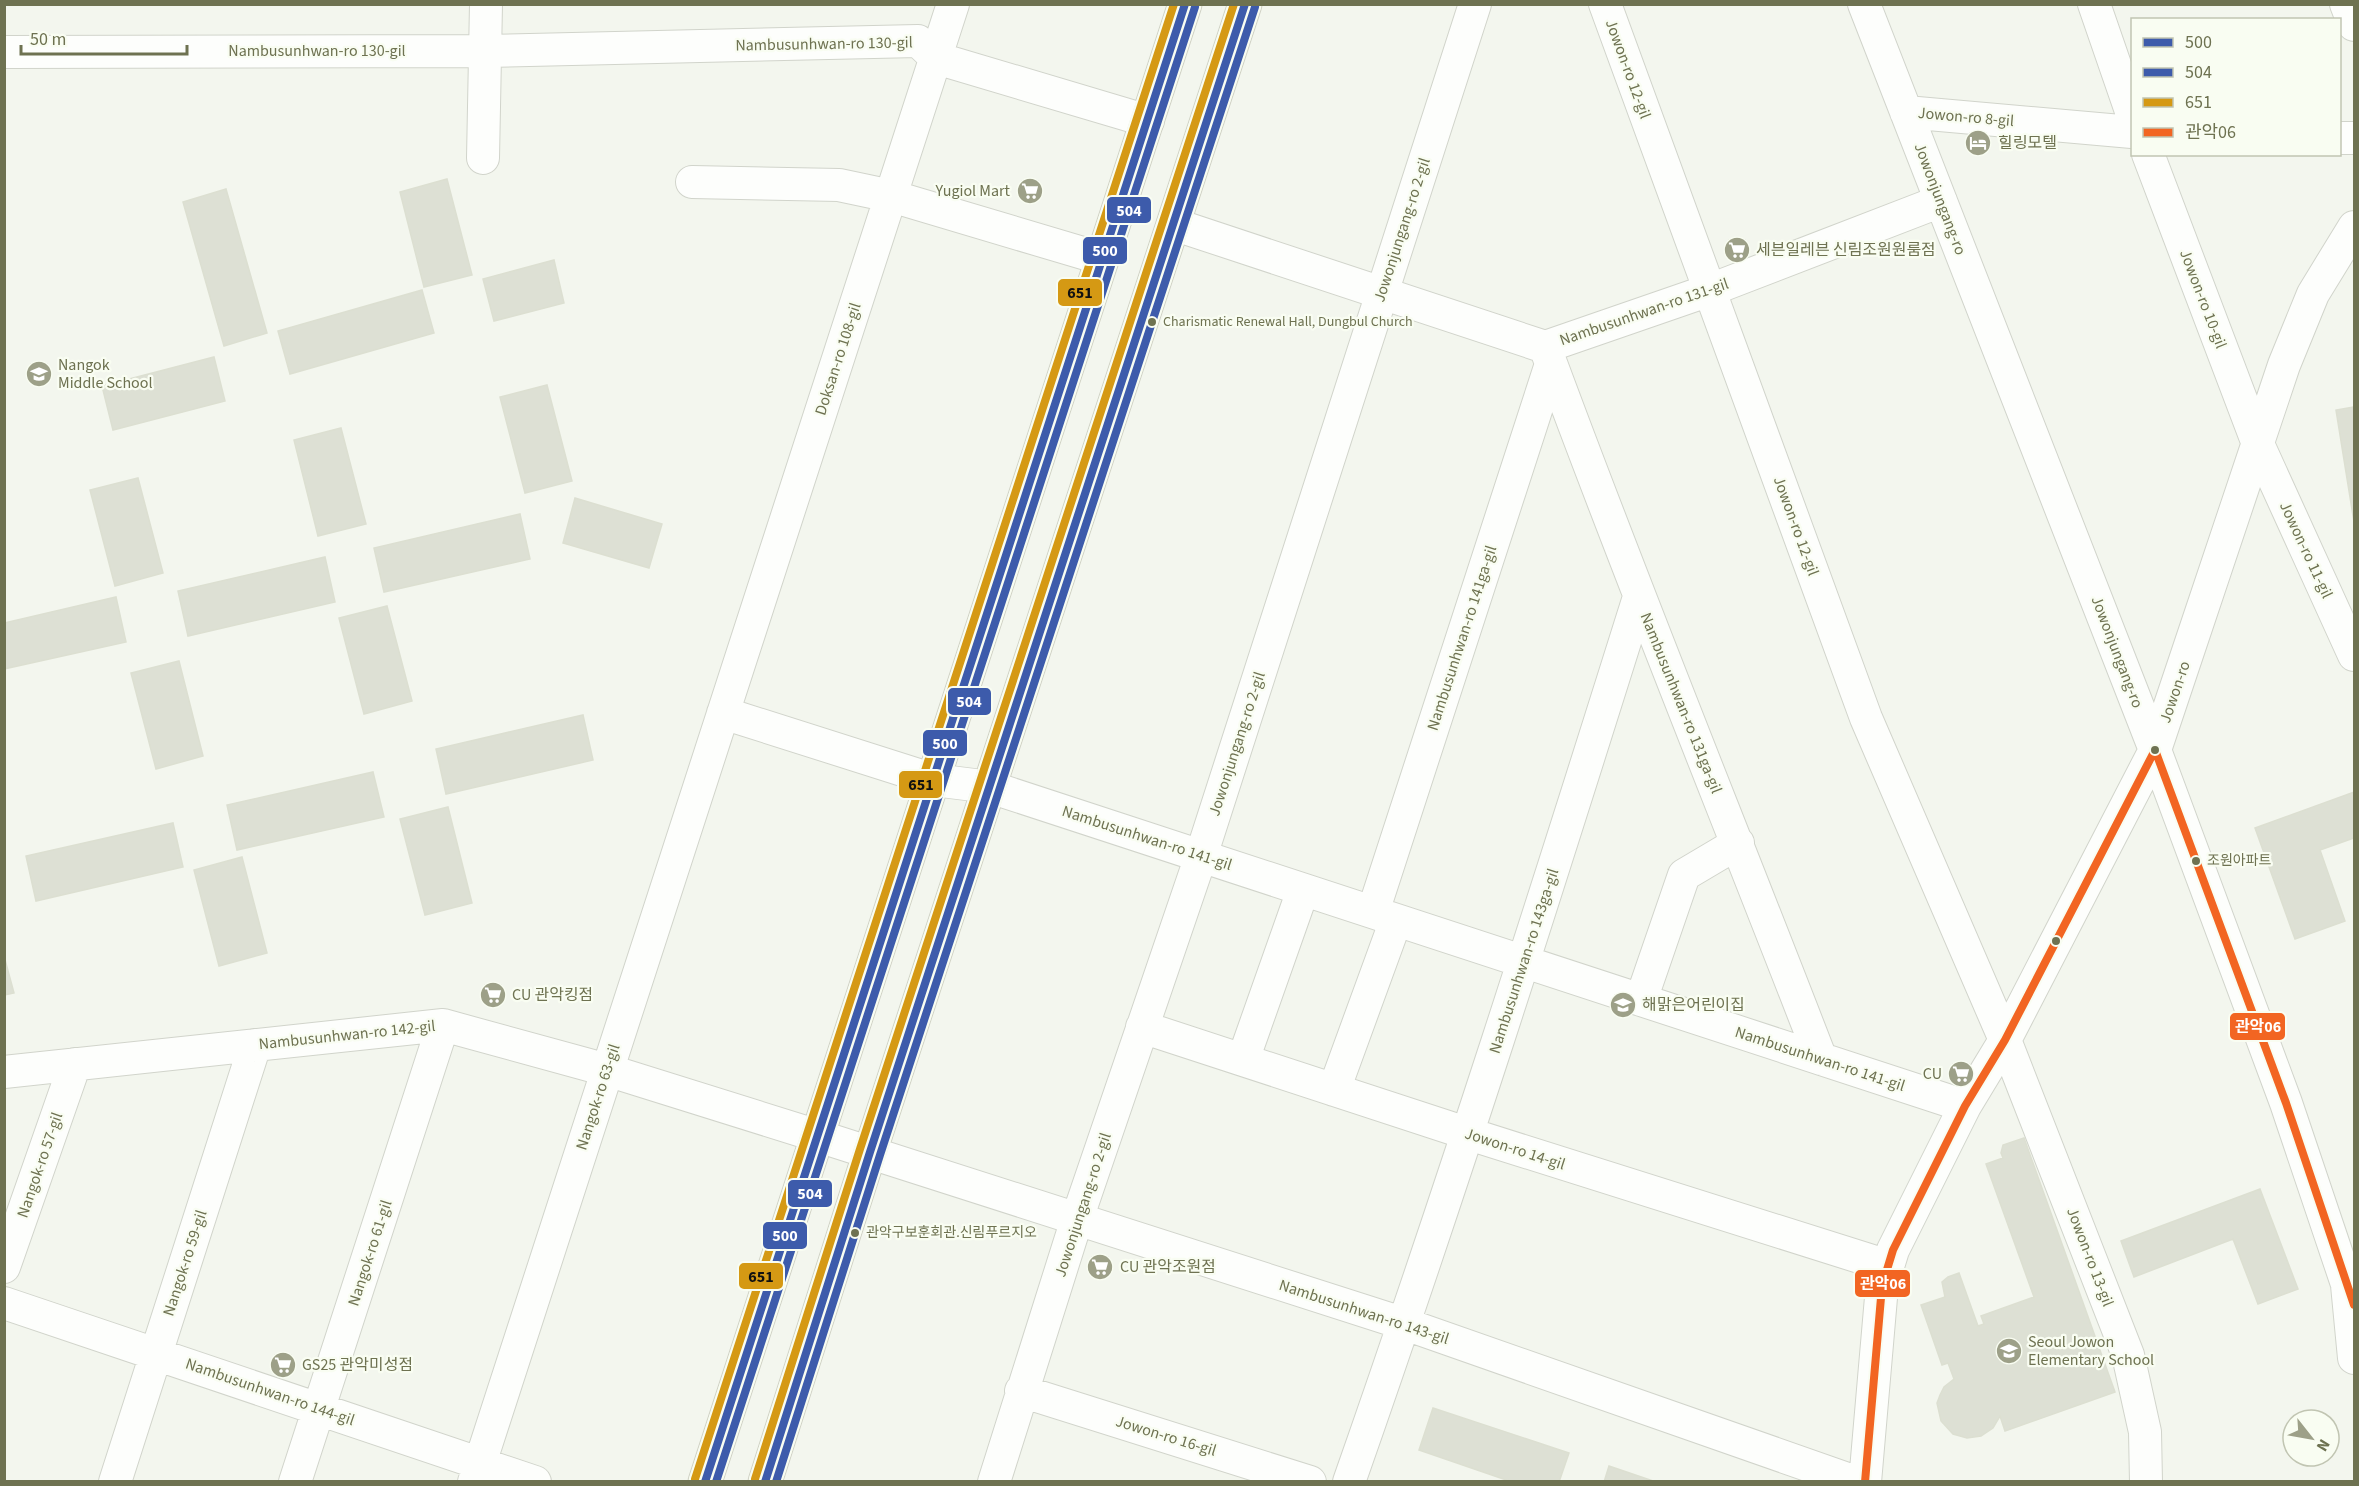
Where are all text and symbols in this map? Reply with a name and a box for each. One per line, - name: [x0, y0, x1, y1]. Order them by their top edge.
- street label: Jowon-ro 12-gil: [1600, 16, 1656, 122]
- scale bar: [21, 18, 188, 56]
- legend: [2131, 18, 2341, 156]
- text: 50 m: [30, 27, 66, 52]
- text: 500: [2185, 30, 2212, 55]
- street label: Nambusunhwan-ro 130-gil: [735, 31, 913, 57]
- street label: Nambusunhwan-ro 130-gil: [228, 40, 406, 62]
- text: 504: [2185, 60, 2212, 85]
- text: 651: [2185, 90, 2212, 115]
- street label: Jowon-ro 8-gil: [1917, 102, 2015, 132]
- text: 관악06: [2185, 120, 2236, 145]
- hotel icon: 힐링모텔: [1963, 128, 1993, 158]
- place label: 힐링모텔: [1998, 132, 2057, 154]
- street label: Jowonjungang-ro: [1909, 140, 1971, 258]
- street label: Jowonjungang-ro 2-gil: [1368, 155, 1436, 305]
- supermarket icon: Yugiol Mart: [1015, 176, 1045, 206]
- place label: Yugiol Mart: [935, 180, 1011, 202]
- line badge: 504: [1106, 196, 1152, 224]
- text: 504: [1116, 200, 1142, 222]
- supermarket icon: 세븐일레븐 신림조원원룸점: [1722, 235, 1752, 265]
- line badge: 500: [1082, 236, 1128, 265]
- place label: 세븐일레븐 신림조원원룸점: [1756, 239, 1936, 261]
- text: 500: [1092, 240, 1118, 262]
- street label: Jowon-ro 10-gil: [2174, 246, 2232, 352]
- street label: Nambusunhwan-ro 131-gil: [1557, 273, 1731, 351]
- line badge: 651: [1057, 278, 1103, 307]
- text: 651: [1067, 282, 1093, 304]
- street label: Doksan-ro 108-gil: [809, 300, 867, 418]
- place label: Charismatic Renewal Hall, Dungbul Church: [1163, 312, 1413, 332]
- marker: Charismatic Renewal Hall, Dungbul Church: [1146, 316, 1158, 328]
- place label: Nangok Middle School: [58, 354, 153, 394]
- school or university icon: Nangok Middle School: [24, 359, 54, 389]
- street label: Jowon-ro 12-gil: [1768, 473, 1824, 579]
- street label: Jowon-ro 11-gil: [2274, 498, 2338, 602]
- street label: Nambusunhwan-ro 141ga-gil: [1422, 543, 1502, 733]
- street label: Jowonjungang-ro: [2086, 593, 2148, 711]
- street label: Nambusunhwan-ro 131ga-gil: [1635, 609, 1727, 797]
- street label: Jowon-ro: [2154, 658, 2196, 726]
- street label: Jowonjungang-ro 2-gil: [1203, 669, 1271, 819]
- line badge: 504: [947, 687, 992, 716]
- text: 504: [956, 691, 982, 713]
- line badge: 500: [922, 729, 968, 757]
- text: 500: [932, 733, 958, 755]
- unlabelled marker: [2149, 744, 2161, 756]
- line badge: 651: [898, 770, 943, 799]
- text: 651: [908, 774, 934, 796]
- street label: Nambusunhwan-ro 141-gil: [1059, 800, 1235, 876]
- place label: 조원아파트: [2207, 851, 2272, 871]
- marker: 조원아파트: [2190, 855, 2202, 867]
- street label: Nambusunhwan-ro 143ga-gil: [1484, 866, 1564, 1056]
- unlabelled marker: [2050, 935, 2062, 947]
- supermarket icon: CU 관악킹점: [478, 980, 508, 1010]
- place label: CU 관악킹점: [512, 984, 593, 1006]
- school or university icon: 해맑은어린이집: [1608, 990, 1638, 1020]
- place label: 해맑은어린이집: [1642, 994, 1745, 1016]
- line badge: 관악06: [2229, 1012, 2286, 1041]
- street label: Nambusunhwan-ro 142-gil: [258, 1015, 436, 1055]
- text: 관악06: [2235, 1016, 2281, 1038]
- street label: Nambusunhwan-ro 141-gil: [1732, 1021, 1908, 1097]
- street label: Nangok-ro 63-gil: [571, 1041, 625, 1153]
- supermarket icon: CU: [1946, 1059, 1976, 1089]
- place label: CU: [1923, 1063, 1942, 1085]
- street label: Nangok-ro 57-gil: [12, 1109, 68, 1221]
- street label: Jowon-ro 14-gil: [1462, 1122, 1568, 1176]
- street label: Jowonjungang-ro 2-gil: [1049, 1130, 1117, 1280]
- line badge: 504: [787, 1179, 833, 1208]
- text: 504: [797, 1183, 823, 1205]
- street label: Nangok-ro 61-gil: [343, 1197, 397, 1309]
- street label: Jowon-ro 13-gil: [2061, 1204, 2119, 1310]
- street label: Nangok-ro 59-gil: [158, 1207, 212, 1319]
- line badge: 500: [762, 1221, 808, 1250]
- place label: 관악구보훈회관.신림푸르지오: [866, 1223, 1037, 1243]
- text: 500: [772, 1225, 798, 1247]
- marker: 관악구보훈회관.신림푸르지오: [849, 1227, 861, 1239]
- supermarket icon: CU 관악조원점: [1085, 1252, 1115, 1282]
- place label: CU 관악조원점: [1120, 1256, 1216, 1278]
- line badge: 651: [738, 1262, 784, 1290]
- text: 651: [748, 1266, 774, 1288]
- line badge: 관악06: [1854, 1269, 1911, 1298]
- text: 관악06: [1860, 1273, 1906, 1295]
- street label: Nambusunhwan-ro 143-gil: [1276, 1274, 1452, 1350]
- place label: Seoul Jowon Elementary School: [2028, 1331, 2154, 1371]
- school or university icon: Seoul Jowon Elementary School: [1994, 1336, 2024, 1366]
- supermarket icon: GS25 관악미성점: [268, 1350, 298, 1380]
- street label: Nambusunhwan-ro 144-gil: [183, 1353, 357, 1431]
- place label: GS25 관악미성점: [302, 1354, 413, 1376]
- north arrow: [2281, 1408, 2341, 1468]
- street label: Jowon-ro 16-gil: [1113, 1410, 1219, 1462]
- text: N: [2311, 1435, 2335, 1455]

